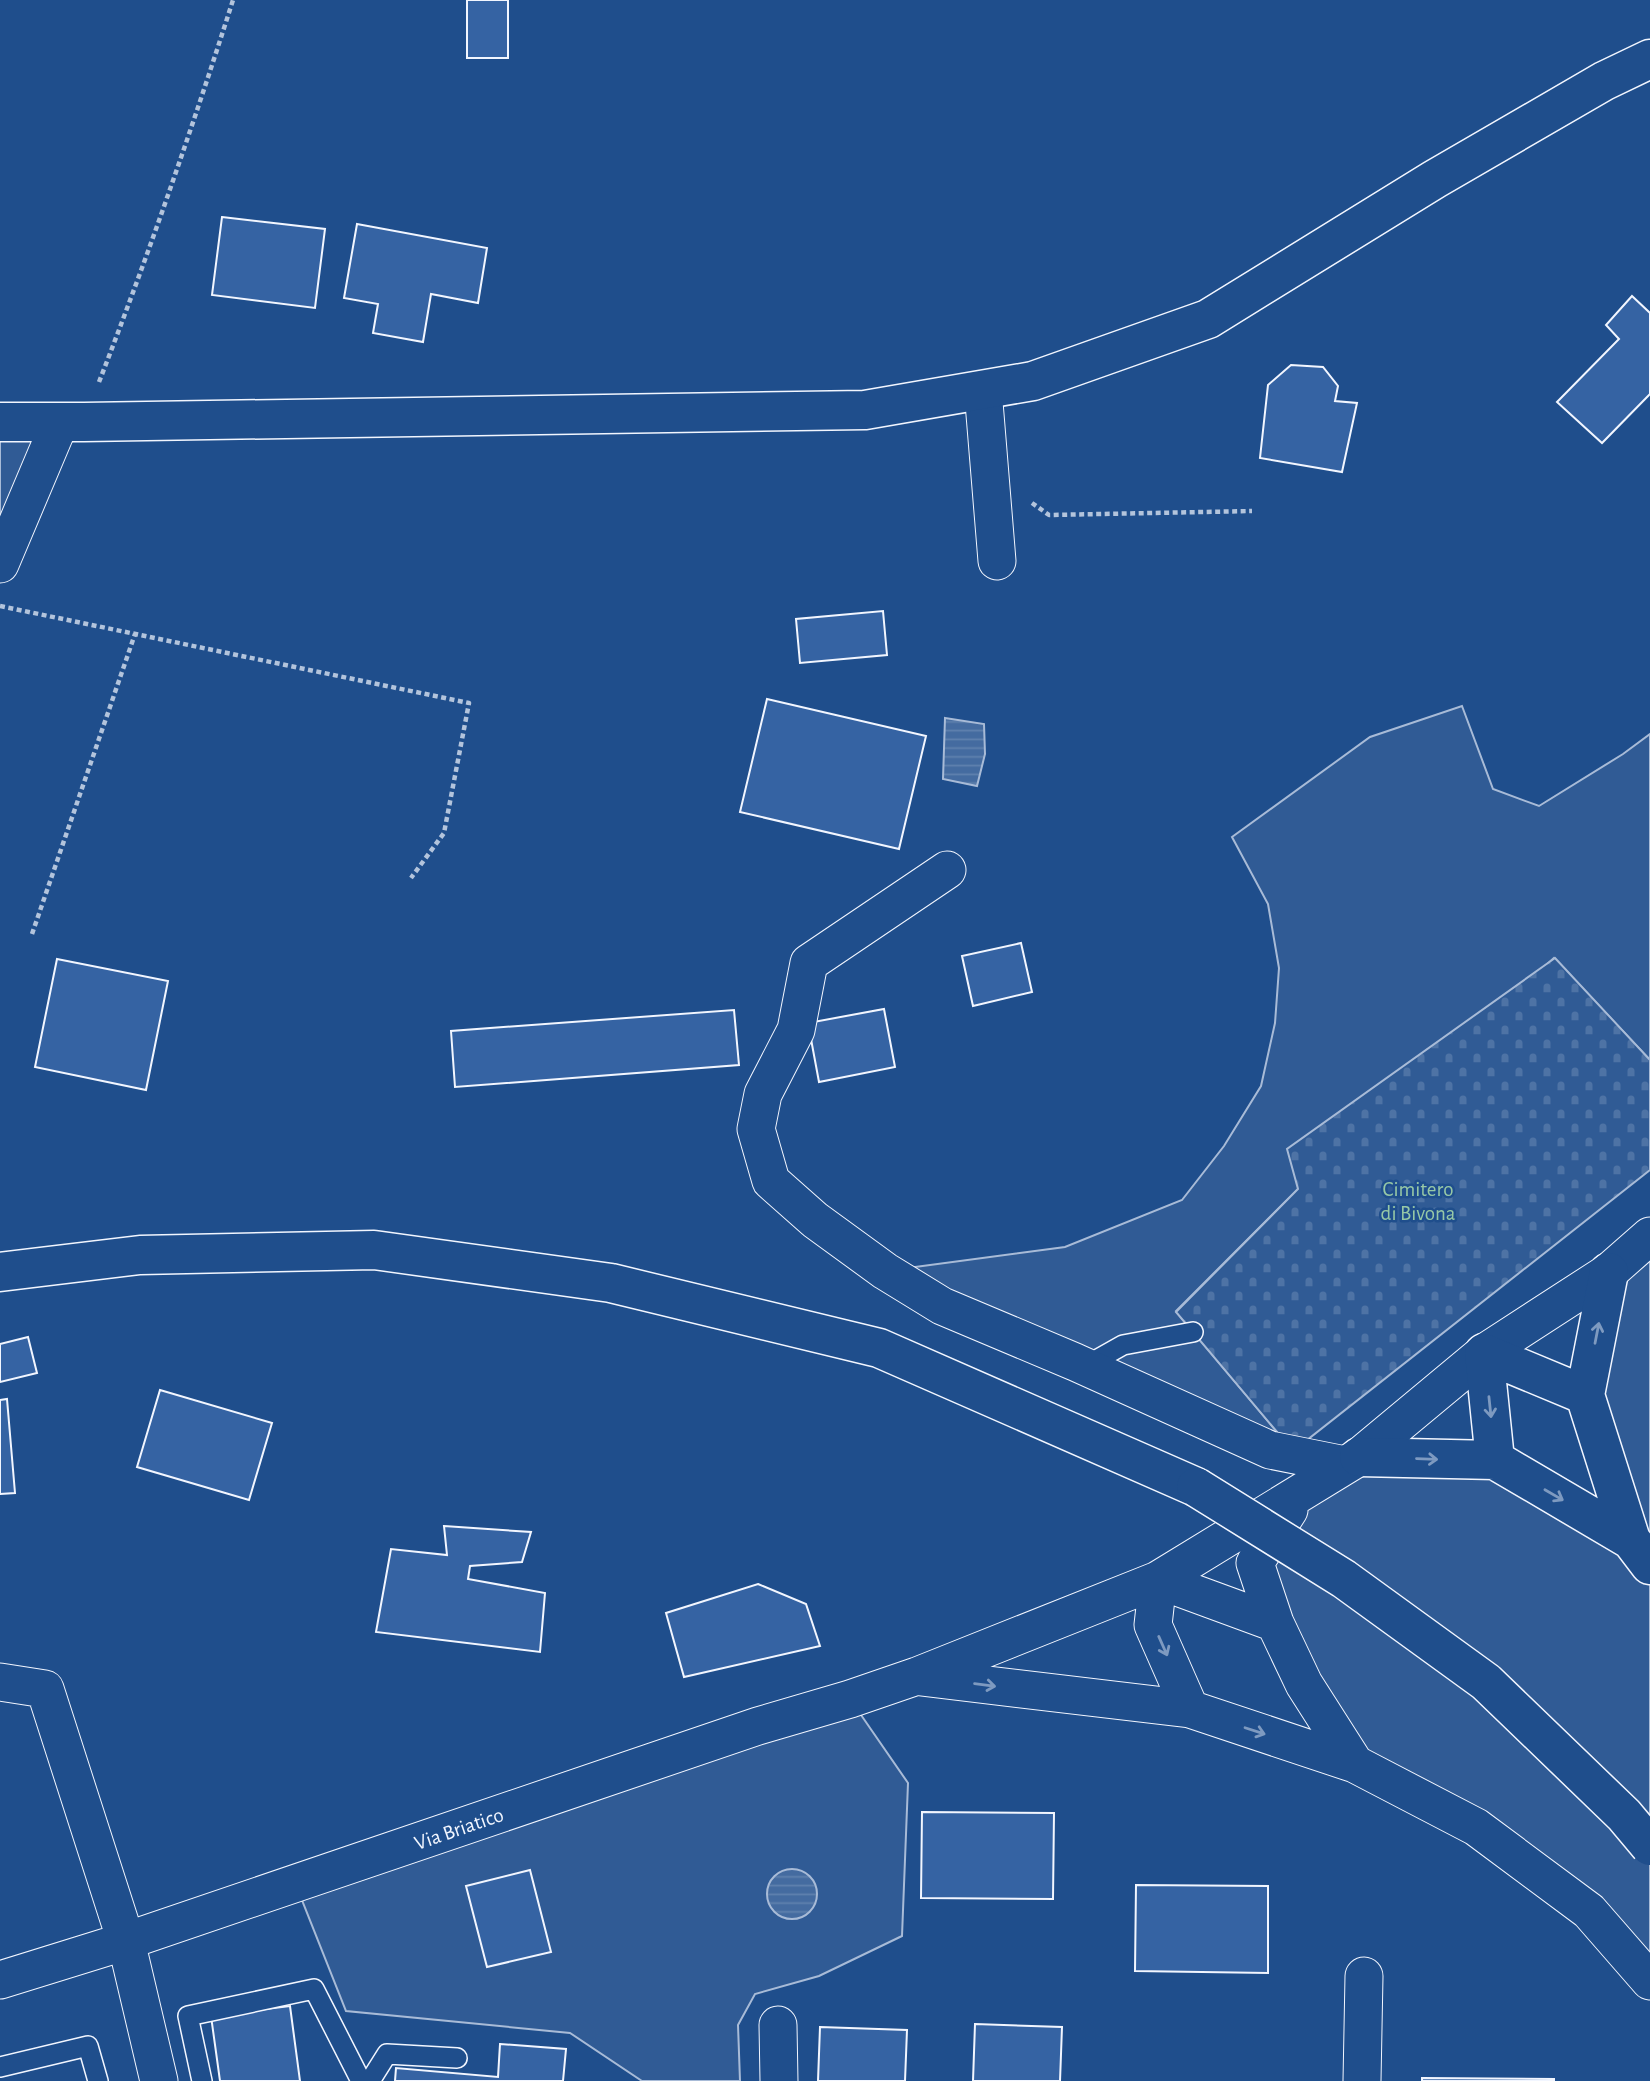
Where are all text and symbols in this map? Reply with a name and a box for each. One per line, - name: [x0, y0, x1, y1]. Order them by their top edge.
- park label: Cimitero di Bivona: [1381, 1179, 1456, 1224]
- one-way arrow: [1591, 1322, 1604, 1345]
- one-way arrow: [1483, 1395, 1496, 1418]
- one-way arrow: [1415, 1452, 1438, 1465]
- one-way arrow: [1543, 1488, 1563, 1502]
- one-way arrow: [1157, 1635, 1170, 1656]
- one-way arrow: [973, 1678, 996, 1691]
- one-way arrow: [1244, 1725, 1266, 1738]
- street label: Via Briatico: [412, 1804, 506, 1854]

